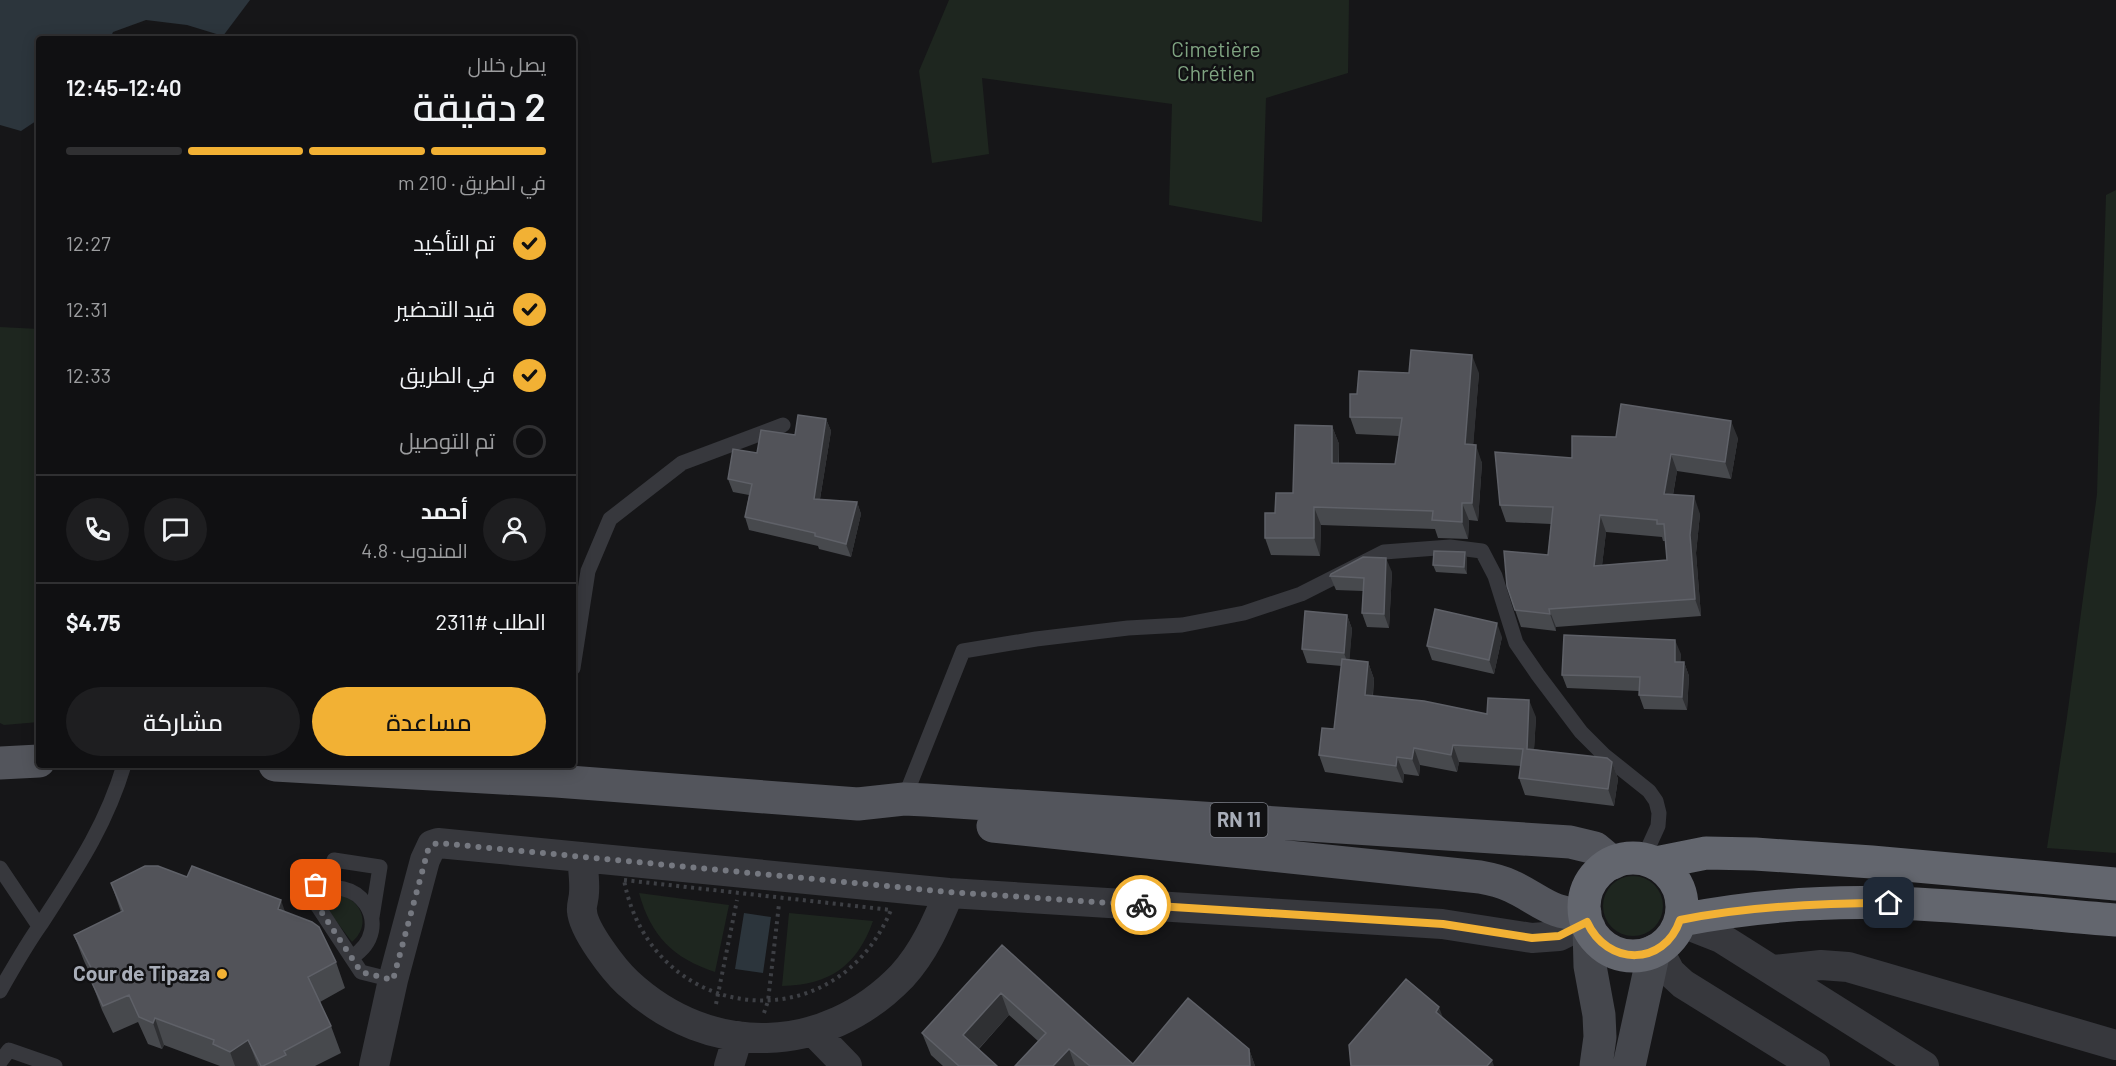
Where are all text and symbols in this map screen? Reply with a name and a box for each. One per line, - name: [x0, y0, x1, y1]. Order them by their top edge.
- park label: Cimetière Chrétien: [1171, 36, 1261, 85]
- text: يصل خلال: [468, 52, 546, 76]
- text: 12:40–12:45: [66, 74, 182, 100]
- text: 2 دقيقة: [413, 82, 546, 129]
- text: في الطريق · 210 m: [398, 170, 546, 194]
- icon: check: [513, 227, 546, 260]
- text: تم التأكيد: [413, 229, 495, 255]
- text: 12:27: [66, 231, 111, 255]
- icon: check: [513, 293, 546, 326]
- text: قيد التحضير: [395, 295, 495, 321]
- text: 12:31: [66, 297, 108, 321]
- icon: check: [513, 359, 546, 392]
- text: في الطريق: [400, 361, 495, 387]
- text: 12:33: [66, 363, 111, 387]
- text: تم التوصيل: [399, 427, 495, 453]
- text: أحمد: [421, 497, 468, 523]
- button: phone: [66, 498, 129, 561]
- button: chat: [144, 498, 207, 561]
- button: person: [483, 498, 546, 561]
- text: المندوب · 4.8: [361, 538, 468, 562]
- text: الطلب #2311: [436, 608, 546, 634]
- text: $4.75: [66, 609, 121, 635]
- button: مشاركة: [66, 687, 300, 756]
- button: مساعدة: [312, 687, 546, 756]
- road number: RN 11: [1210, 803, 1268, 837]
- pin: [290, 859, 341, 910]
- icon: bag: [299, 868, 332, 901]
- courier: [1111, 875, 1171, 935]
- pin: [1863, 877, 1914, 928]
- icon: home: [1872, 886, 1905, 919]
- icon: bike: [1125, 889, 1158, 922]
- place label: Cour de Tipaza: [73, 960, 210, 985]
- marker: Cour de Tipaza: [215, 967, 229, 981]

